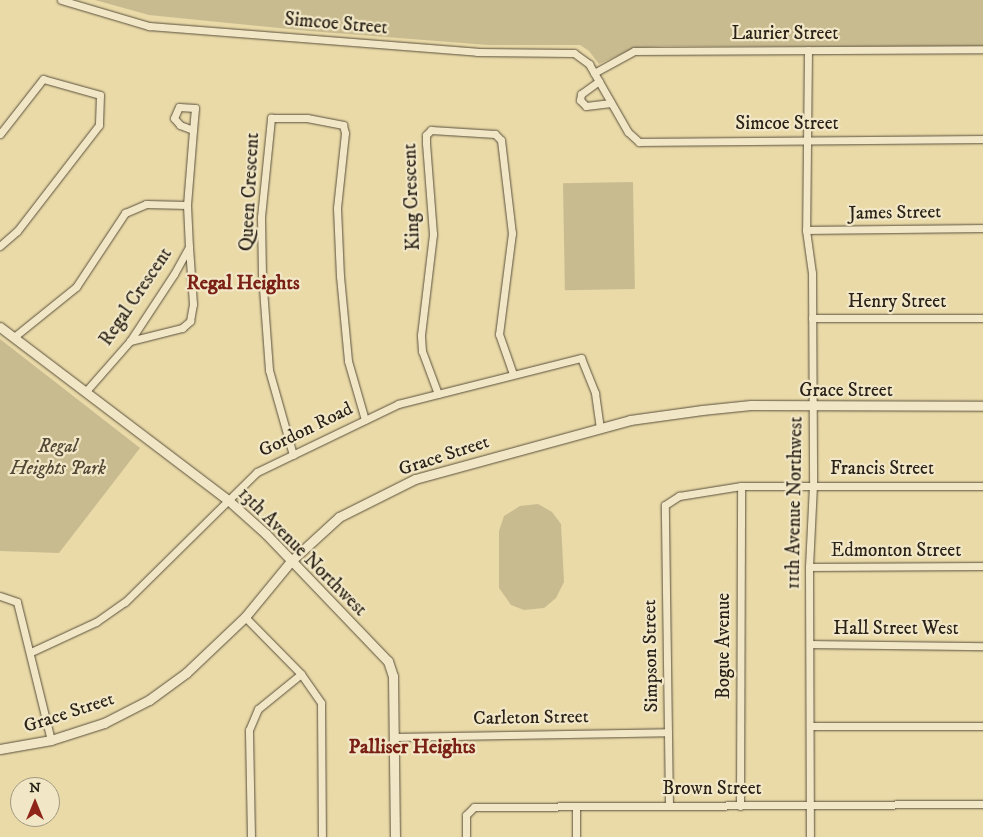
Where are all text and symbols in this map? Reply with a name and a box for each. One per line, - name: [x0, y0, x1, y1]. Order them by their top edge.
- street label: Simcoe Street: [284, 8, 388, 40]
- street label: Laurier Street: [732, 23, 838, 45]
- street label: Simcoe Street: [735, 113, 839, 135]
- street label: Queen Crescent: [236, 132, 264, 252]
- street label: King Crescent: [399, 143, 425, 251]
- street label: James Street: [848, 201, 942, 225]
- street label: Regal Crescent: [95, 244, 177, 350]
- district label: Regal Heights: [186, 271, 300, 295]
- street label: Henry Street: [848, 291, 946, 313]
- street label: Grace Street: [799, 380, 893, 402]
- street label: Gordon Road: [255, 397, 357, 463]
- street label: 11th Avenue Northwest: [782, 416, 808, 590]
- street label: Grace Street: [396, 431, 492, 481]
- park label: Regal Heights Park: [10, 436, 106, 480]
- street label: Francis Street: [830, 458, 934, 480]
- street label: 13th Avenue Northwest: [233, 483, 371, 621]
- street label: Edmonton Street: [831, 540, 961, 562]
- street label: Bogue Avenue: [713, 593, 735, 699]
- street label: Simpson Street: [639, 599, 663, 713]
- street label: Hall Street West: [833, 618, 959, 640]
- street label: Grace Street: [21, 688, 117, 738]
- street label: Carleton Street: [473, 706, 589, 730]
- district label: Palliser Heights: [348, 735, 476, 759]
- north arrow: [10, 777, 60, 827]
- street label: Brown Street: [662, 778, 762, 800]
- text: N: [29, 779, 41, 797]

